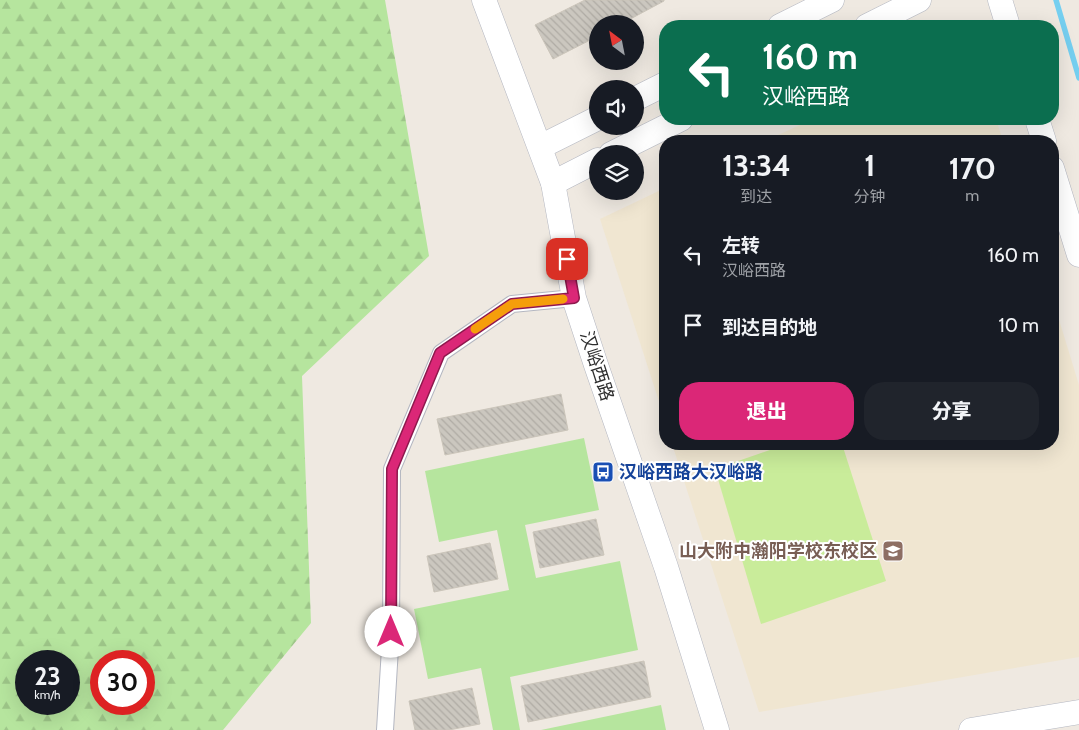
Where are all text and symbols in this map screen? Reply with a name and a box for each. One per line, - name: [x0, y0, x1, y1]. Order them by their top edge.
- north arrow: [589, 15, 644, 70]
- map controls: [589, 15, 644, 200]
- text: 160 m: [762, 35, 858, 78]
- icon: left: [679, 40, 744, 105]
- button: sound: [589, 80, 644, 135]
- text: 汉峪西路: [762, 83, 850, 110]
- button: layers: [589, 145, 644, 200]
- text: 13:34: [722, 147, 791, 184]
- text: 1: [864, 147, 875, 184]
- text: 170: [949, 150, 996, 187]
- text: m: [965, 186, 979, 205]
- text: 到达: [740, 187, 772, 206]
- text: 分钟: [854, 187, 886, 206]
- text: 左转: [722, 234, 760, 257]
- pin: [546, 238, 588, 280]
- icon: left: [679, 241, 707, 269]
- text: 160 m: [988, 244, 1039, 267]
- icon: arrive: [553, 245, 581, 273]
- text: 汉峪西路: [722, 261, 786, 280]
- icon: arrive: [679, 311, 707, 339]
- text: 10 m: [999, 314, 1039, 337]
- text: 到达目的地: [722, 316, 817, 339]
- street label: 汉峪西路: [575, 328, 619, 404]
- button: 退出: [679, 382, 854, 440]
- button: 分享: [864, 382, 1039, 440]
- bus stop icon: 汉峪西路大汉峪路: [591, 460, 615, 484]
- place label: 汉峪西路大汉峪路: [619, 461, 763, 483]
- school or university icon: 山大附中瀚阳学校东校区: [881, 539, 905, 563]
- place label: 山大附中瀚阳学校东校区: [679, 540, 877, 562]
- position arrow: [364, 605, 416, 657]
- speed limit sign: 30: [90, 650, 155, 715]
- text: 23: [34, 661, 61, 691]
- text: km/h: [34, 687, 61, 702]

